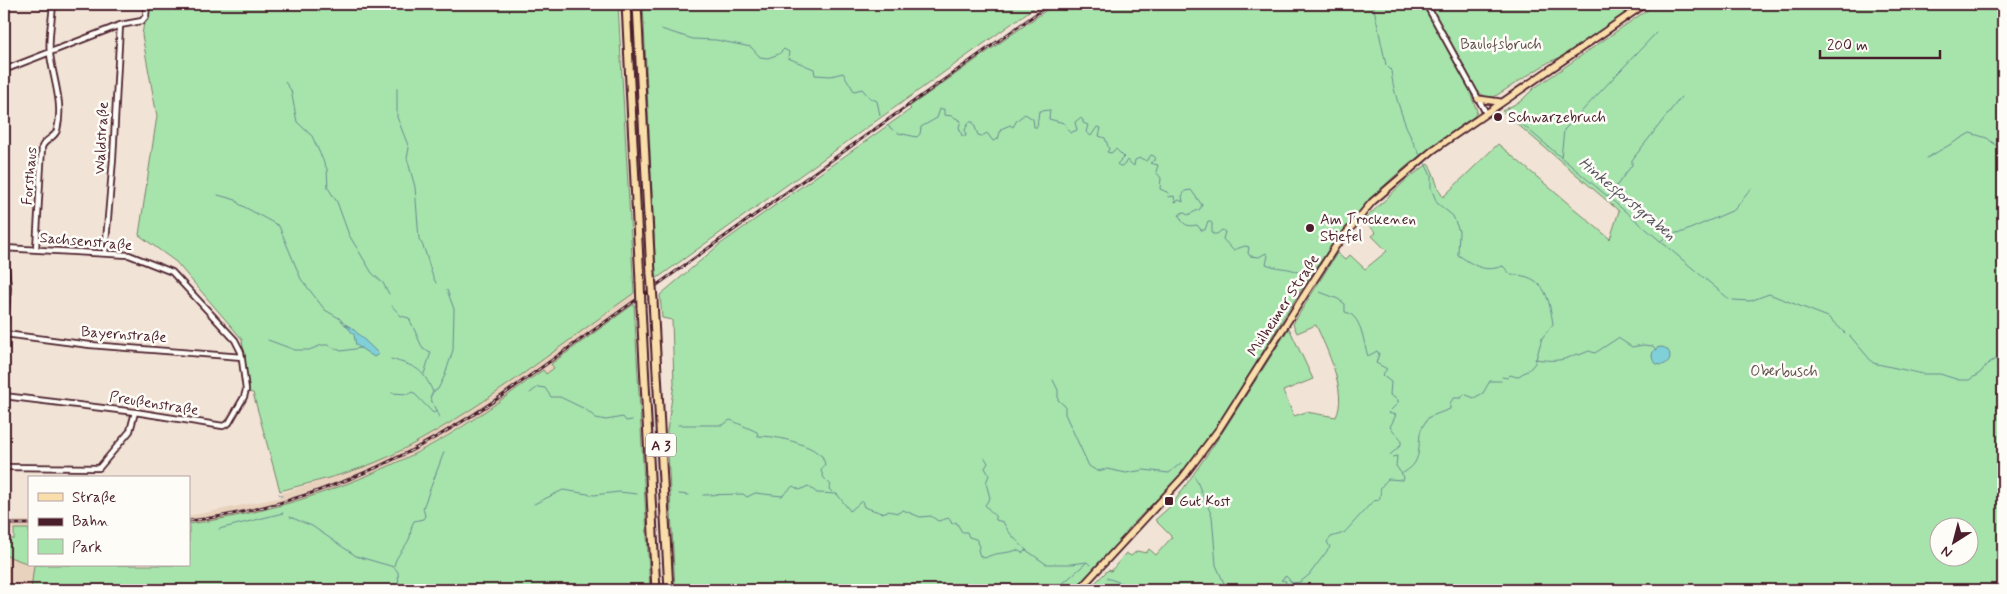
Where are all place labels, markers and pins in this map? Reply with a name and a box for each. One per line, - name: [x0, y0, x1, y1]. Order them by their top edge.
- place label: Schwarzebruch: [1508, 108, 1606, 128]
- marker: Schwarzebruch: [1492, 111, 1504, 123]
- place label: Am Trockenen Stiefel: [1320, 210, 1416, 247]
- marker: Am Trockenen Stiefel: [1304, 222, 1316, 234]
- place label: Gut Kost: [1179, 492, 1231, 512]
- marker: Gut Kost: [1163, 495, 1175, 507]

